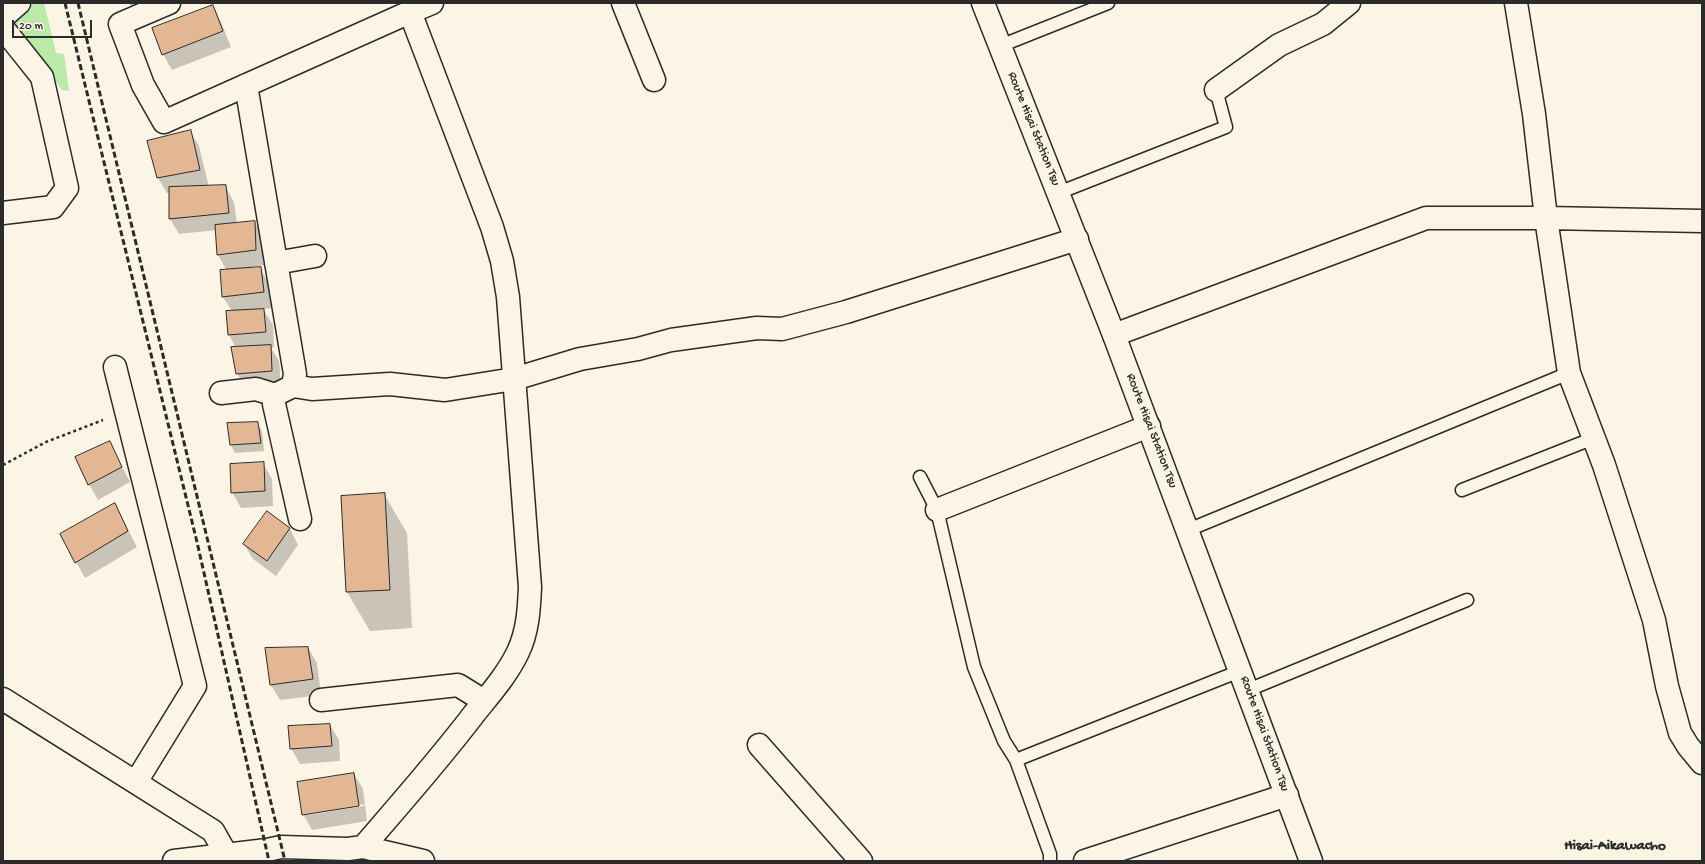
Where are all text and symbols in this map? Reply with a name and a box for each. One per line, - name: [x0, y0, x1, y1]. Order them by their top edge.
- scale bar: [14, 12, 94, 38]
- text: 20 m: [19, 20, 43, 34]
- street label: Route Hisai Station Tsu: [1003, 70, 1063, 188]
- street label: Route Hisai Station Tsu: [1122, 372, 1180, 490]
- street label: Route Hisai Station Tsu: [1236, 674, 1292, 794]
- district label: Hisai-Aikawacho: [1564, 838, 1666, 856]

